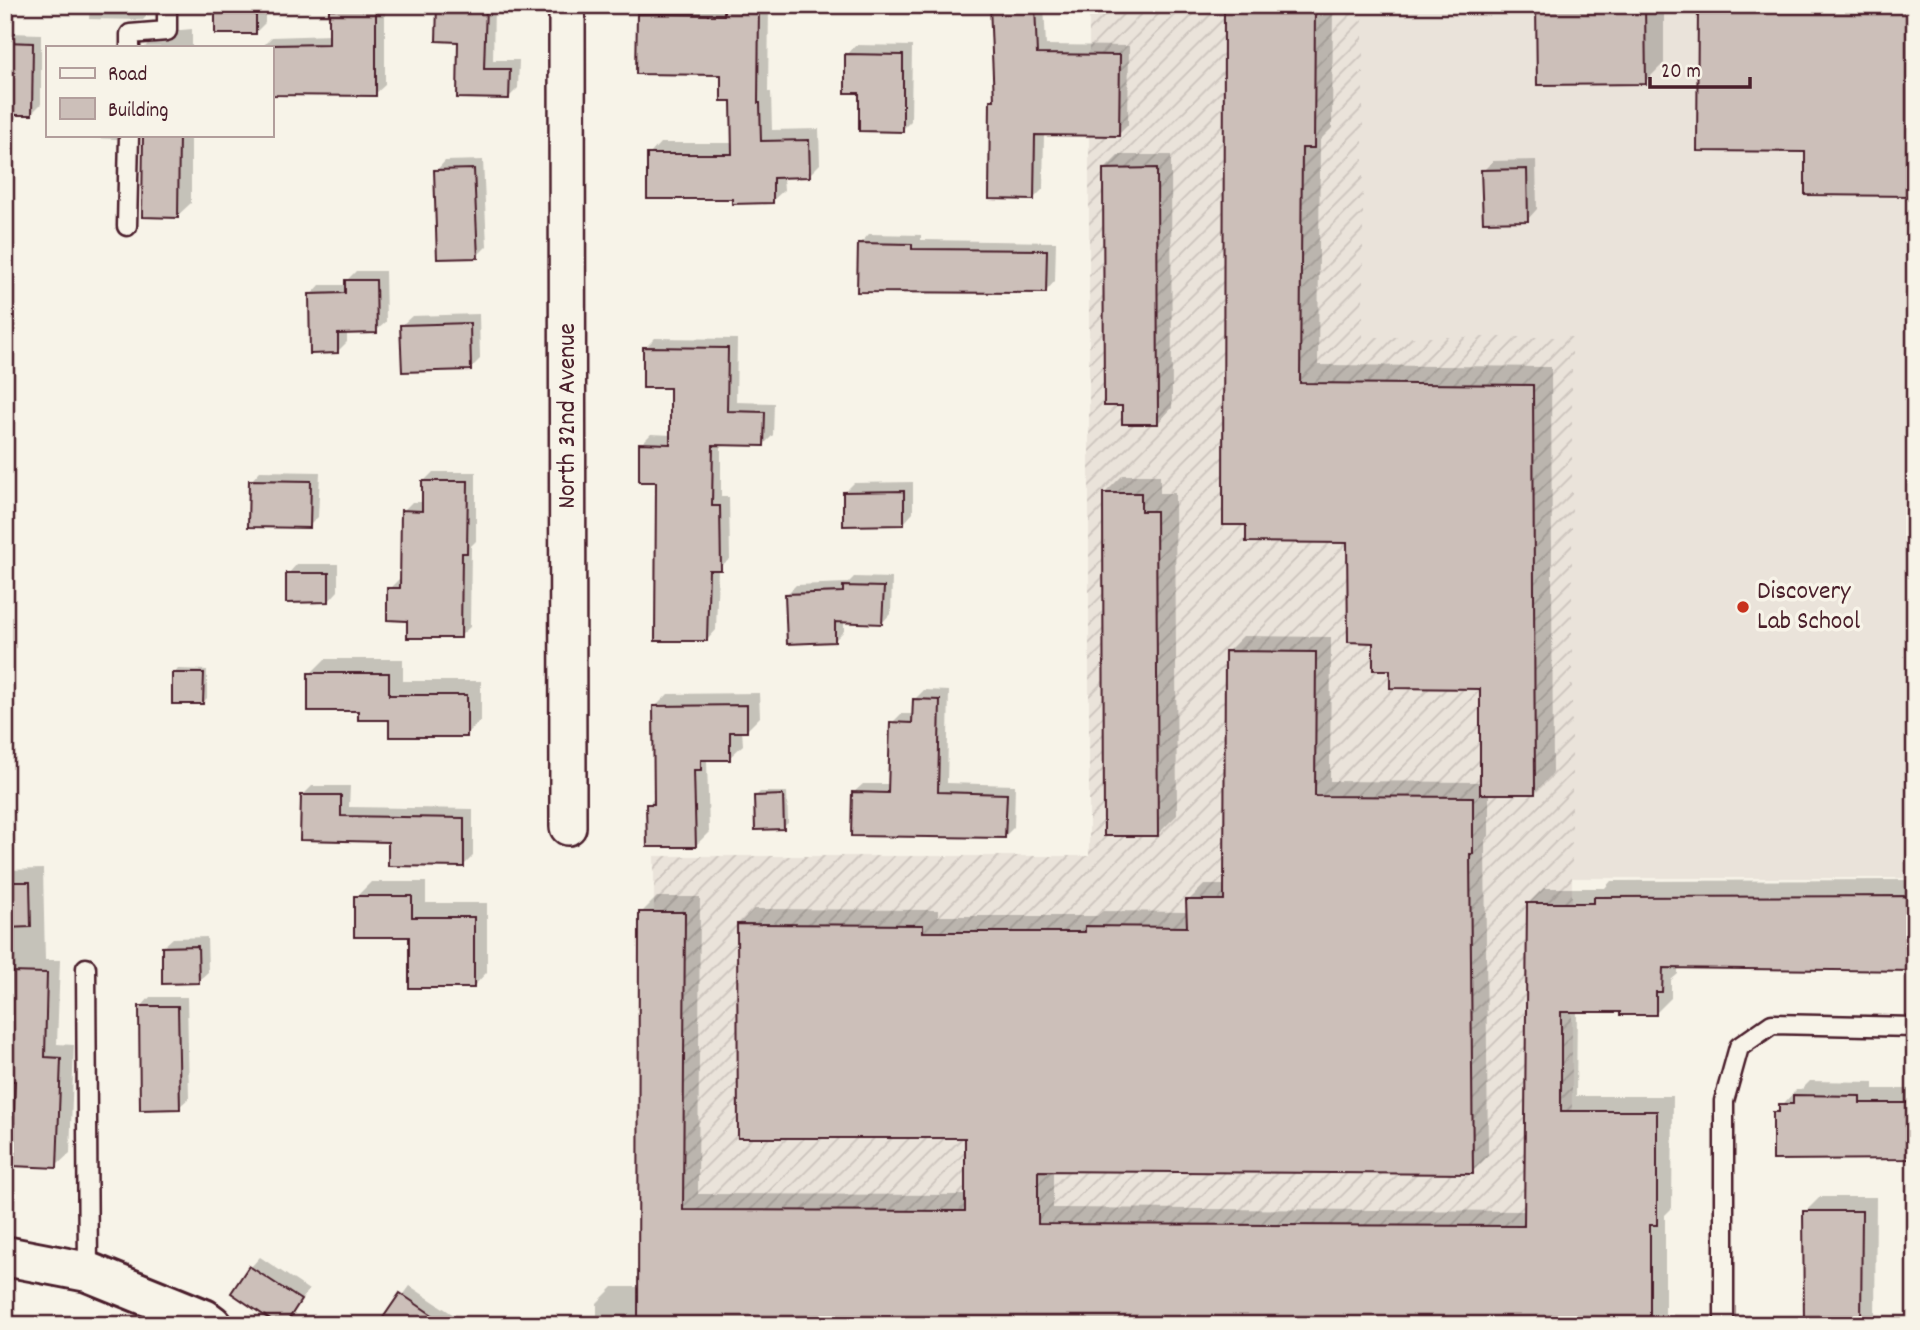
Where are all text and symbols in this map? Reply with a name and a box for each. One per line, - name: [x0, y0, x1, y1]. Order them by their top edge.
- legend: [46, 46, 273, 136]
- scale bar: [1650, 46, 1750, 90]
- text: 20 m: [1661, 58, 1701, 88]
- text: Road: [108, 61, 147, 91]
- text: Building: [108, 97, 168, 127]
- street label: North 32nd Avenue: [550, 323, 587, 509]
- place label: Discovery Lab School: [1757, 574, 1860, 641]
- marker: Discovery Lab School: [1735, 599, 1751, 615]

